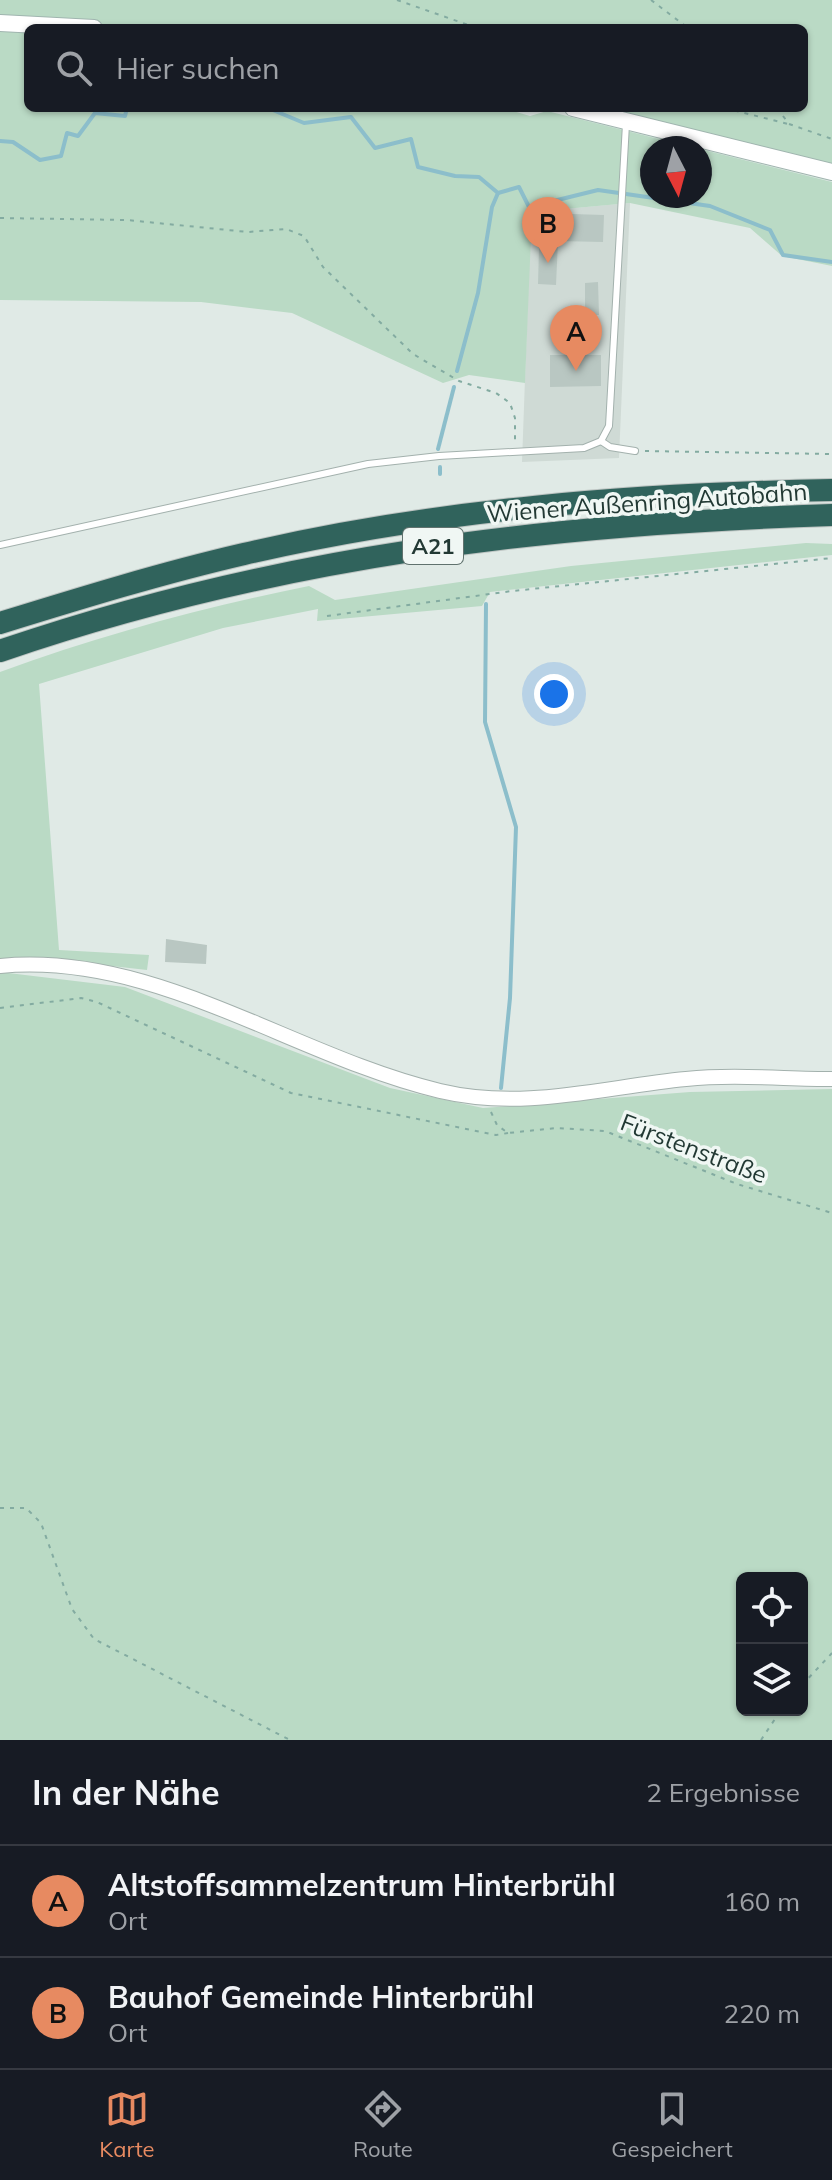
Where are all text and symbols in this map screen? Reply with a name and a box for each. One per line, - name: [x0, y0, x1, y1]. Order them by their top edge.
- search box: [24, 24, 808, 112]
- icon: search: [52, 46, 96, 90]
- text: Hier suchen: [116, 49, 280, 87]
- north arrow: [640, 136, 712, 208]
- pin: B: [522, 197, 574, 263]
- pin: A: [550, 305, 602, 371]
- street label: Wiener Außenring Autobahn: [486, 476, 808, 528]
- road number: A21: [403, 528, 463, 564]
- your location: [534, 674, 574, 714]
- street label: Fürstenstraße: [617, 1106, 771, 1190]
- map controls: [736, 1572, 808, 1716]
- button: locate: [736, 1572, 808, 1644]
- button: layers: [736, 1644, 808, 1716]
- text: In der Nähe: [32, 1771, 220, 1814]
- text: 2 Ergebnisse: [646, 1776, 800, 1809]
- text: Altstoffsammelzentrum Hinterbrühl: [108, 1866, 616, 1904]
- text: A: [48, 1885, 68, 1918]
- text: 160 m: [724, 1885, 800, 1918]
- text: Ort: [108, 1904, 147, 1937]
- text: Bauhof Gemeinde Hinterbrühl: [108, 1978, 534, 2016]
- text: B: [49, 1997, 67, 2030]
- text: 220 m: [724, 1997, 800, 2030]
- text: Ort: [108, 2016, 147, 2049]
- tab: Karte: [99, 2087, 155, 2163]
- tab: Route: [353, 2087, 413, 2163]
- tab: Gespeichert: [611, 2087, 733, 2163]

